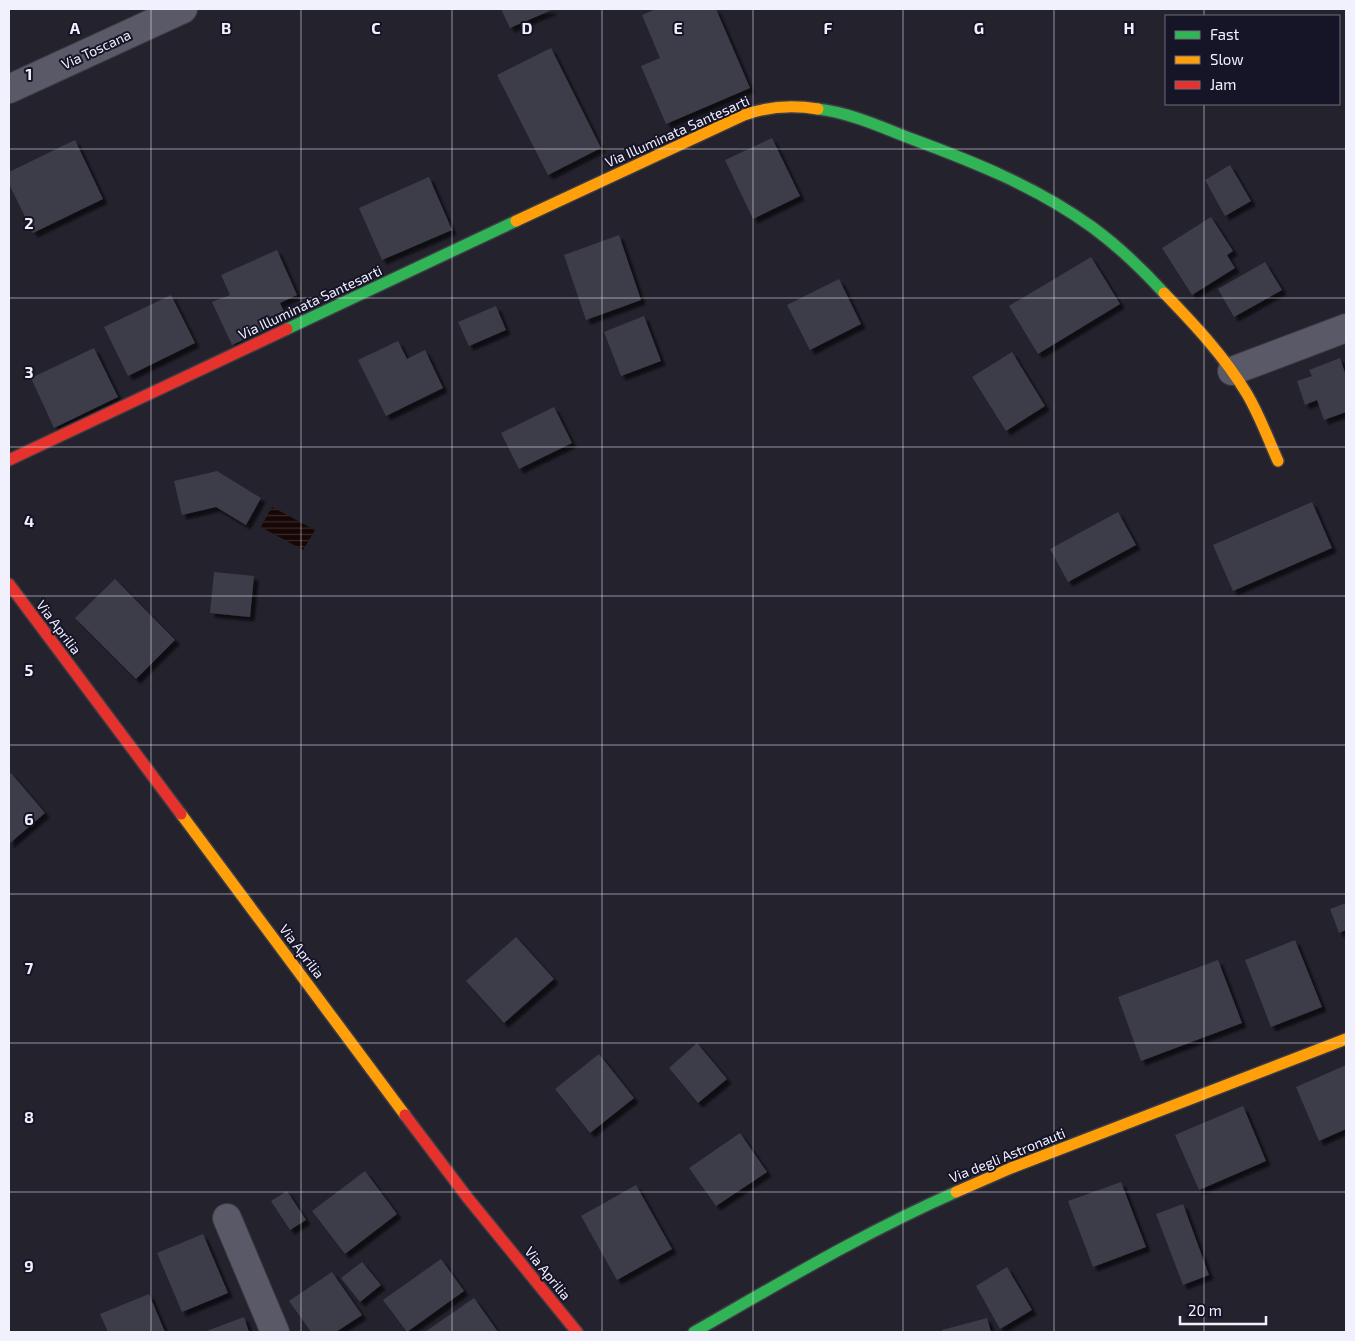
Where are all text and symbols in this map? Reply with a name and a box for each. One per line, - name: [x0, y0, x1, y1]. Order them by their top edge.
- legend: [1165, 15, 1340, 105]
- text: A: [70, 18, 81, 37]
- text: B: [221, 18, 231, 37]
- text: C: [371, 18, 381, 37]
- text: D: [522, 18, 533, 37]
- text: E: [673, 18, 683, 37]
- text: F: [824, 18, 833, 37]
- text: G: [974, 18, 984, 37]
- text: H: [1123, 18, 1135, 37]
- text: Fast: [1210, 25, 1240, 43]
- street label: Via Toscana: [59, 26, 133, 72]
- text: Slow: [1210, 50, 1244, 68]
- text: 1: [26, 64, 32, 83]
- text: Jam: [1210, 75, 1236, 93]
- street label: Via Illuminata Santesarti: [602, 91, 752, 171]
- text: 2: [24, 213, 34, 232]
- street label: Via Illuminata Santesarti: [236, 261, 384, 343]
- text: 3: [24, 362, 34, 381]
- text: 4: [24, 511, 34, 530]
- street label: Via Aprilia: [33, 596, 85, 658]
- text: 5: [25, 660, 34, 679]
- text: 6: [24, 809, 34, 828]
- street label: Via Aprilia: [276, 920, 328, 982]
- text: 7: [25, 958, 34, 977]
- text: 8: [24, 1107, 34, 1126]
- street label: Via degli Astronauti: [946, 1124, 1068, 1186]
- street label: Via Aprilia: [521, 1243, 575, 1303]
- text: 9: [24, 1256, 34, 1275]
- scale bar: [1180, 1294, 1266, 1326]
- text: 20 m: [1188, 1301, 1222, 1319]

